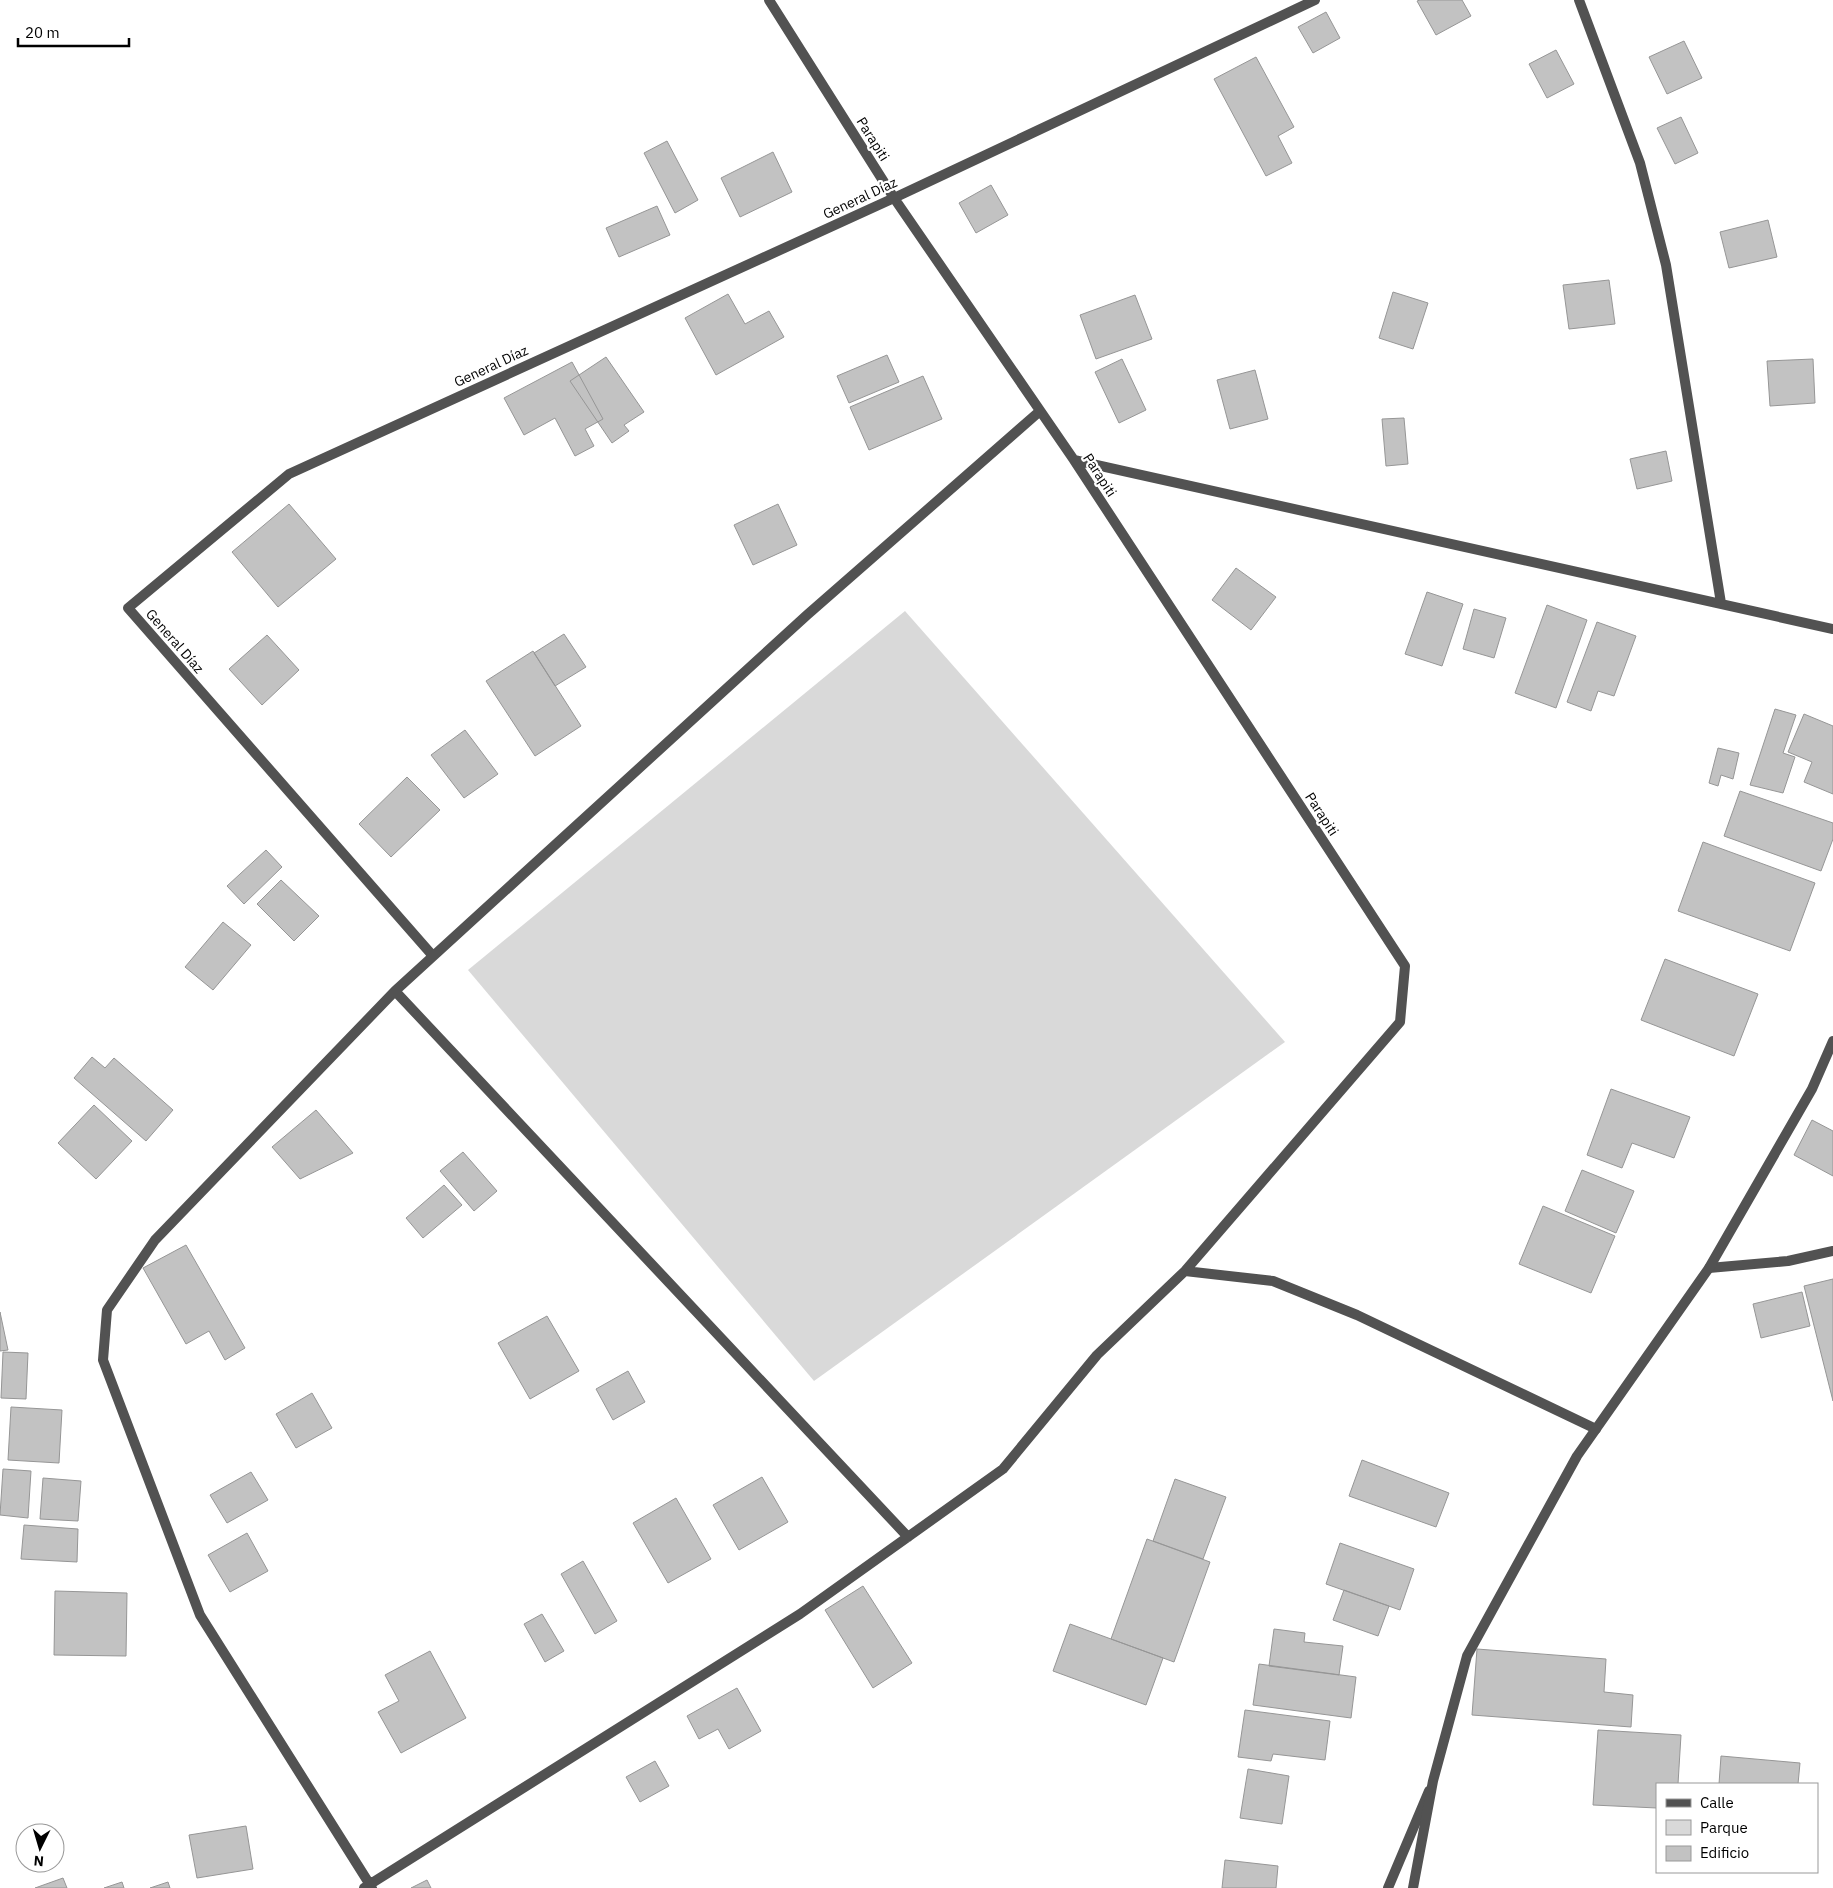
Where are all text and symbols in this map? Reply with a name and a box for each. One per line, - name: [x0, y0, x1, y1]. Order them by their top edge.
- scale bar: [18, 15, 129, 47]
- text: 20 m: [25, 23, 60, 42]
- street label: Parapiti: [853, 114, 893, 164]
- street label: General Díaz: [820, 173, 900, 223]
- street label: General Díaz: [451, 341, 531, 391]
- street label: Parapiti: [1079, 450, 1121, 500]
- street label: General Díaz: [142, 605, 208, 677]
- street label: Parapiti: [1301, 789, 1343, 839]
- legend: [1656, 1783, 1818, 1873]
- text: Calle: [1700, 1793, 1734, 1812]
- text: Parque: [1700, 1818, 1748, 1837]
- north arrow: [15, 1823, 65, 1873]
- text: Edificio: [1700, 1843, 1749, 1862]
- text: N: [33, 1852, 45, 1870]

